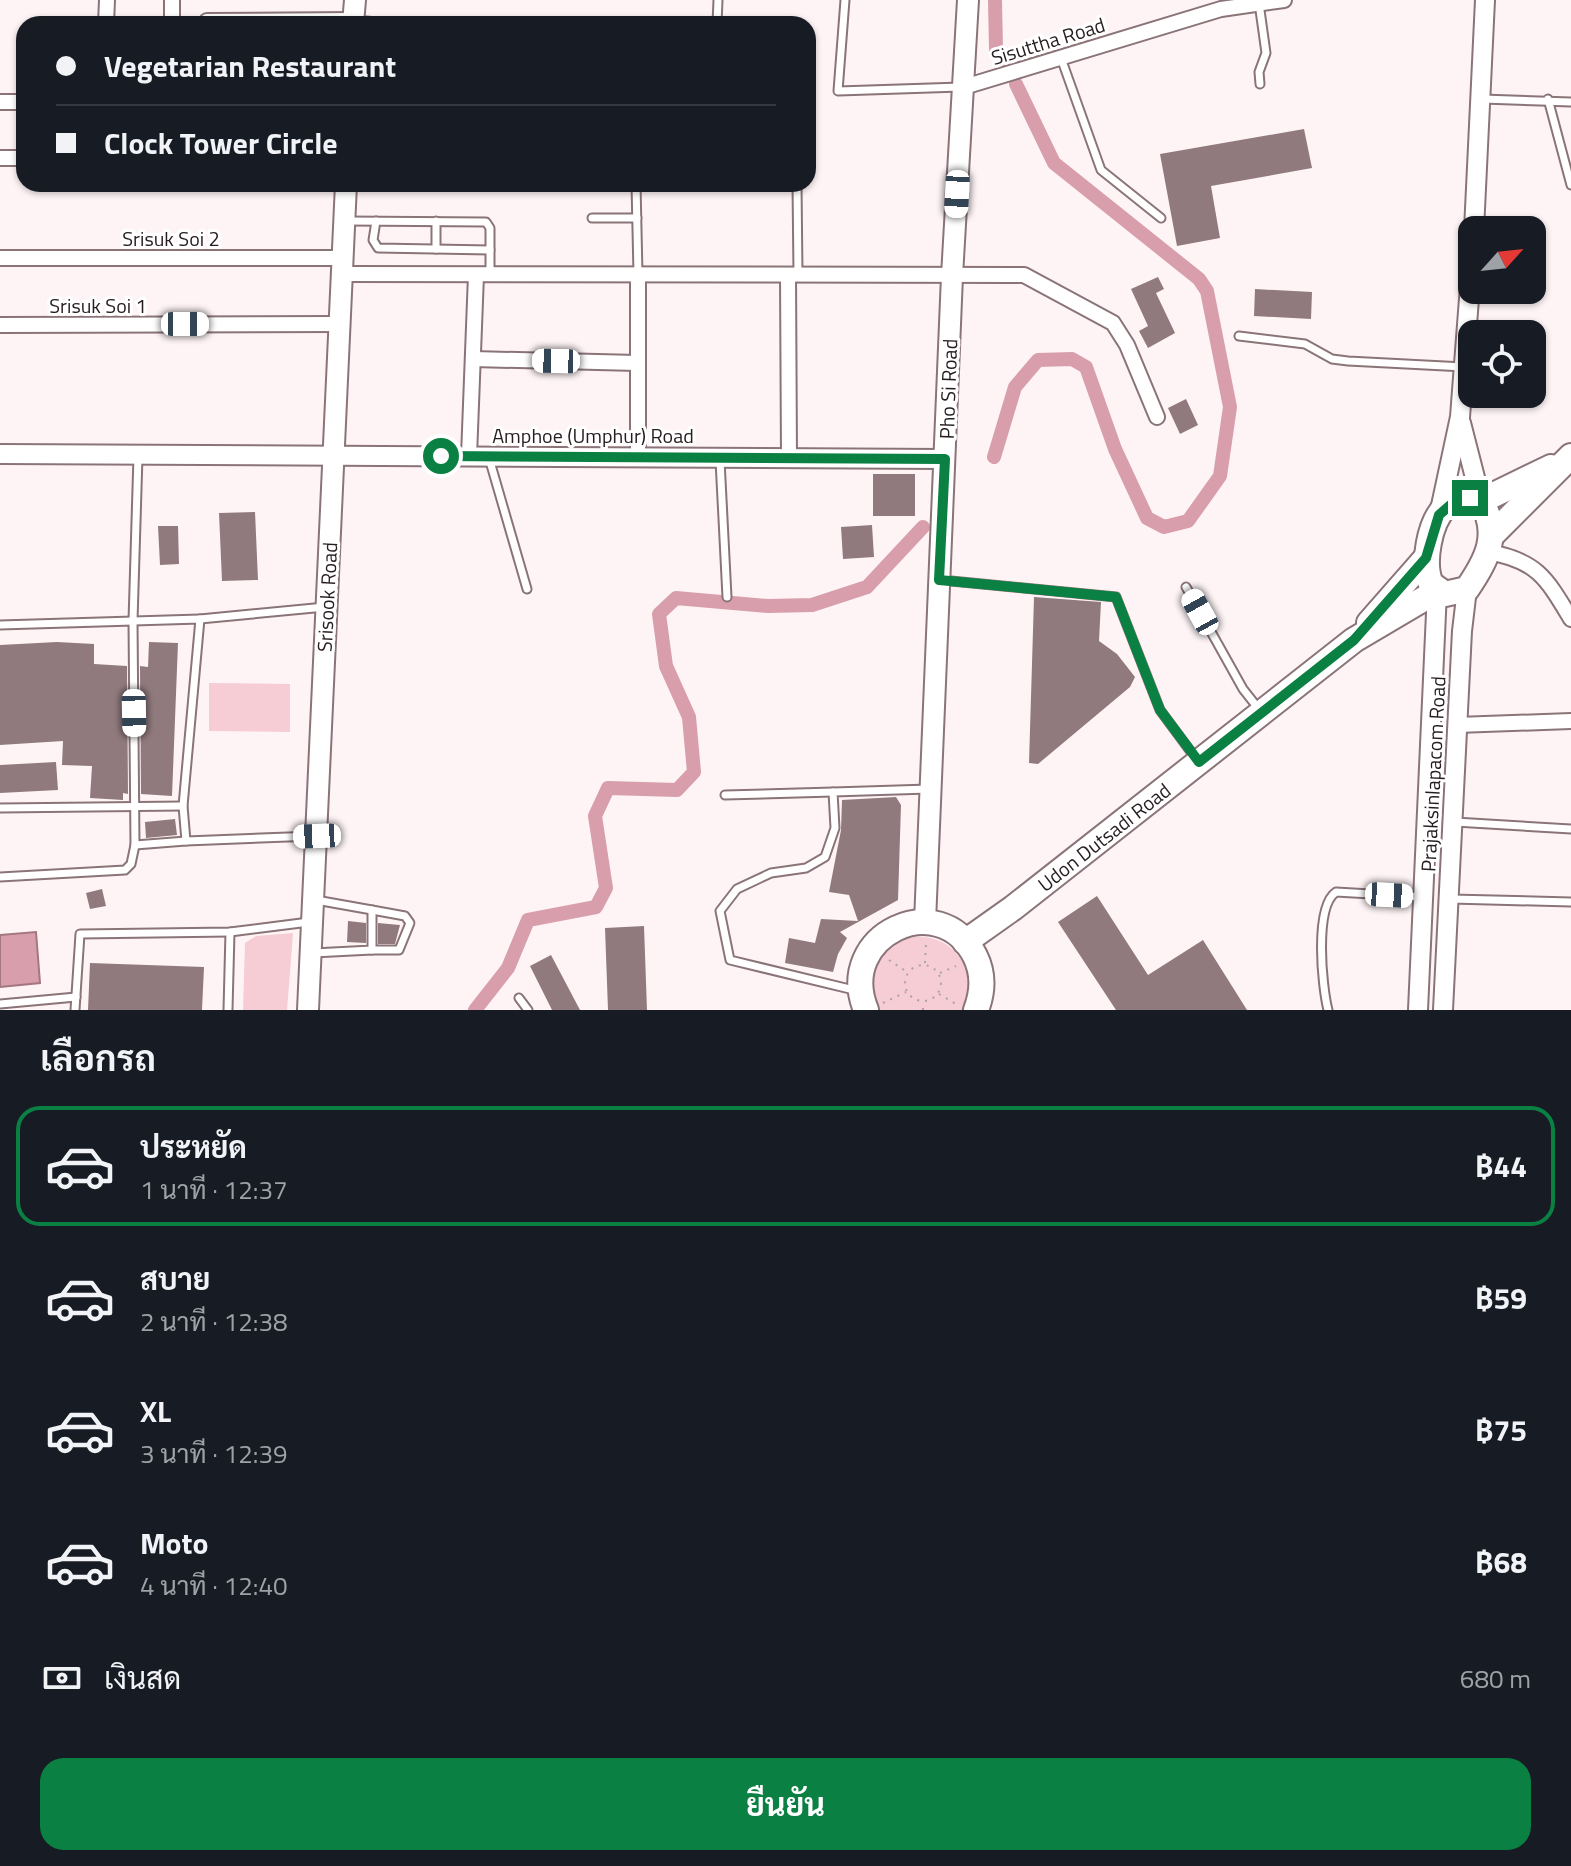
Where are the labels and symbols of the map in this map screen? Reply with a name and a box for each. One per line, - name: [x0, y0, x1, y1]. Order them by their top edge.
- street label: Sisuttha Road: [987, 9, 1109, 73]
- car: [944, 169, 970, 219]
- north arrow: [1458, 216, 1546, 304]
- street label: Srisuk Soi 2: [122, 223, 220, 254]
- street label: Srisuk Soi 1: [49, 290, 147, 321]
- car: [161, 312, 209, 336]
- street label: Pho Si Road: [931, 338, 965, 440]
- car: [532, 349, 580, 373]
- street label: Amphoe (Umphur) Road: [492, 420, 694, 451]
- route start: [423, 438, 459, 474]
- route end: [1452, 480, 1488, 516]
- street label: Srisook Road: [309, 541, 345, 653]
- car: [1178, 585, 1222, 639]
- street label: Prajaksinlapacom Road: [1412, 675, 1454, 873]
- car: [122, 689, 146, 737]
- street label: Udon Dutsadi Road: [1031, 775, 1177, 899]
- car: [293, 823, 341, 849]
- car: [1364, 882, 1414, 908]

